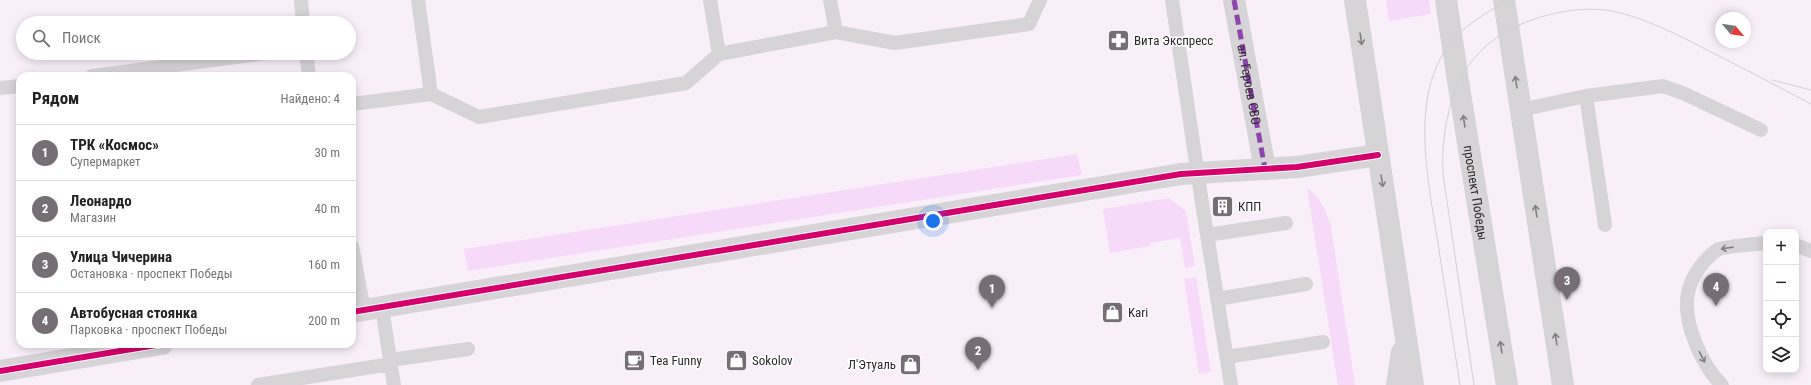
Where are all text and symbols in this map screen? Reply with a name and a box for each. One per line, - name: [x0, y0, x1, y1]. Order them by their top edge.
- north arrow: [1715, 12, 1751, 48]
- search box: [16, 16, 356, 60]
- icon: search: [30, 27, 52, 49]
- pharmacy icon: Вита Экспресс: [1106, 27, 1132, 53]
- text: Поиск: [62, 29, 101, 47]
- one-way arrow: [1357, 32, 1365, 45]
- place label: Вита Экспресс: [1134, 33, 1213, 48]
- street label: ал. Героев СВО: [1234, 43, 1264, 126]
- one-way arrow: [1512, 76, 1520, 89]
- text: Рядом: [32, 88, 79, 108]
- text: Найдено: 4: [280, 91, 340, 106]
- one-way arrow: [1460, 115, 1468, 128]
- text: ТРК «Космос»: [70, 136, 159, 154]
- street label: проспект Победы: [1460, 144, 1491, 241]
- text: 1: [42, 145, 48, 160]
- text: 30 m: [314, 145, 340, 160]
- text: Супермаркет: [70, 154, 141, 169]
- one-way arrow: [1379, 174, 1387, 187]
- text: Леонардо: [70, 192, 132, 210]
- building icon: КПП: [1209, 193, 1235, 219]
- place label: КПП: [1238, 199, 1261, 214]
- text: 2: [42, 201, 48, 216]
- text: 40 m: [314, 201, 340, 216]
- one-way arrow: [1532, 205, 1540, 218]
- text: Магазин: [70, 210, 116, 225]
- your location: [923, 211, 943, 231]
- map controls: [1763, 229, 1799, 373]
- button: +: [1763, 229, 1799, 265]
- one-way arrow: [1721, 244, 1734, 252]
- text: Улица Чичерина: [70, 248, 172, 266]
- text: 3: [42, 257, 48, 272]
- text: 160 m: [308, 257, 340, 272]
- button: −: [1763, 265, 1799, 301]
- text: Остановка · проспект Победы: [70, 266, 233, 281]
- pin: 3: [1554, 267, 1580, 300]
- pin: 4: [1703, 273, 1729, 306]
- pin: 1: [979, 275, 1005, 308]
- shop icon: Kari: [1099, 299, 1125, 325]
- button: locate: [1763, 301, 1799, 337]
- text: Автобусная стоянка: [70, 304, 197, 322]
- place label: Kari: [1128, 305, 1148, 320]
- text: 4: [42, 313, 48, 328]
- text: 200 m: [308, 313, 340, 328]
- text: Парковка · проспект Победы: [70, 322, 227, 337]
- one-way arrow: [1552, 333, 1560, 346]
- pin: 2: [965, 337, 991, 370]
- button: layers: [1763, 337, 1799, 373]
- one-way arrow: [1497, 340, 1505, 353]
- cafe icon: Tea Funny: [622, 347, 648, 373]
- shop icon: Sokolov: [724, 347, 750, 373]
- shop icon: Л'Этуаль: [898, 351, 924, 377]
- one-way arrow: [1699, 351, 1706, 363]
- place label: Tea Funny: [650, 353, 702, 368]
- place label: Sokolov: [752, 353, 793, 368]
- place label: Л'Этуаль: [848, 357, 896, 372]

